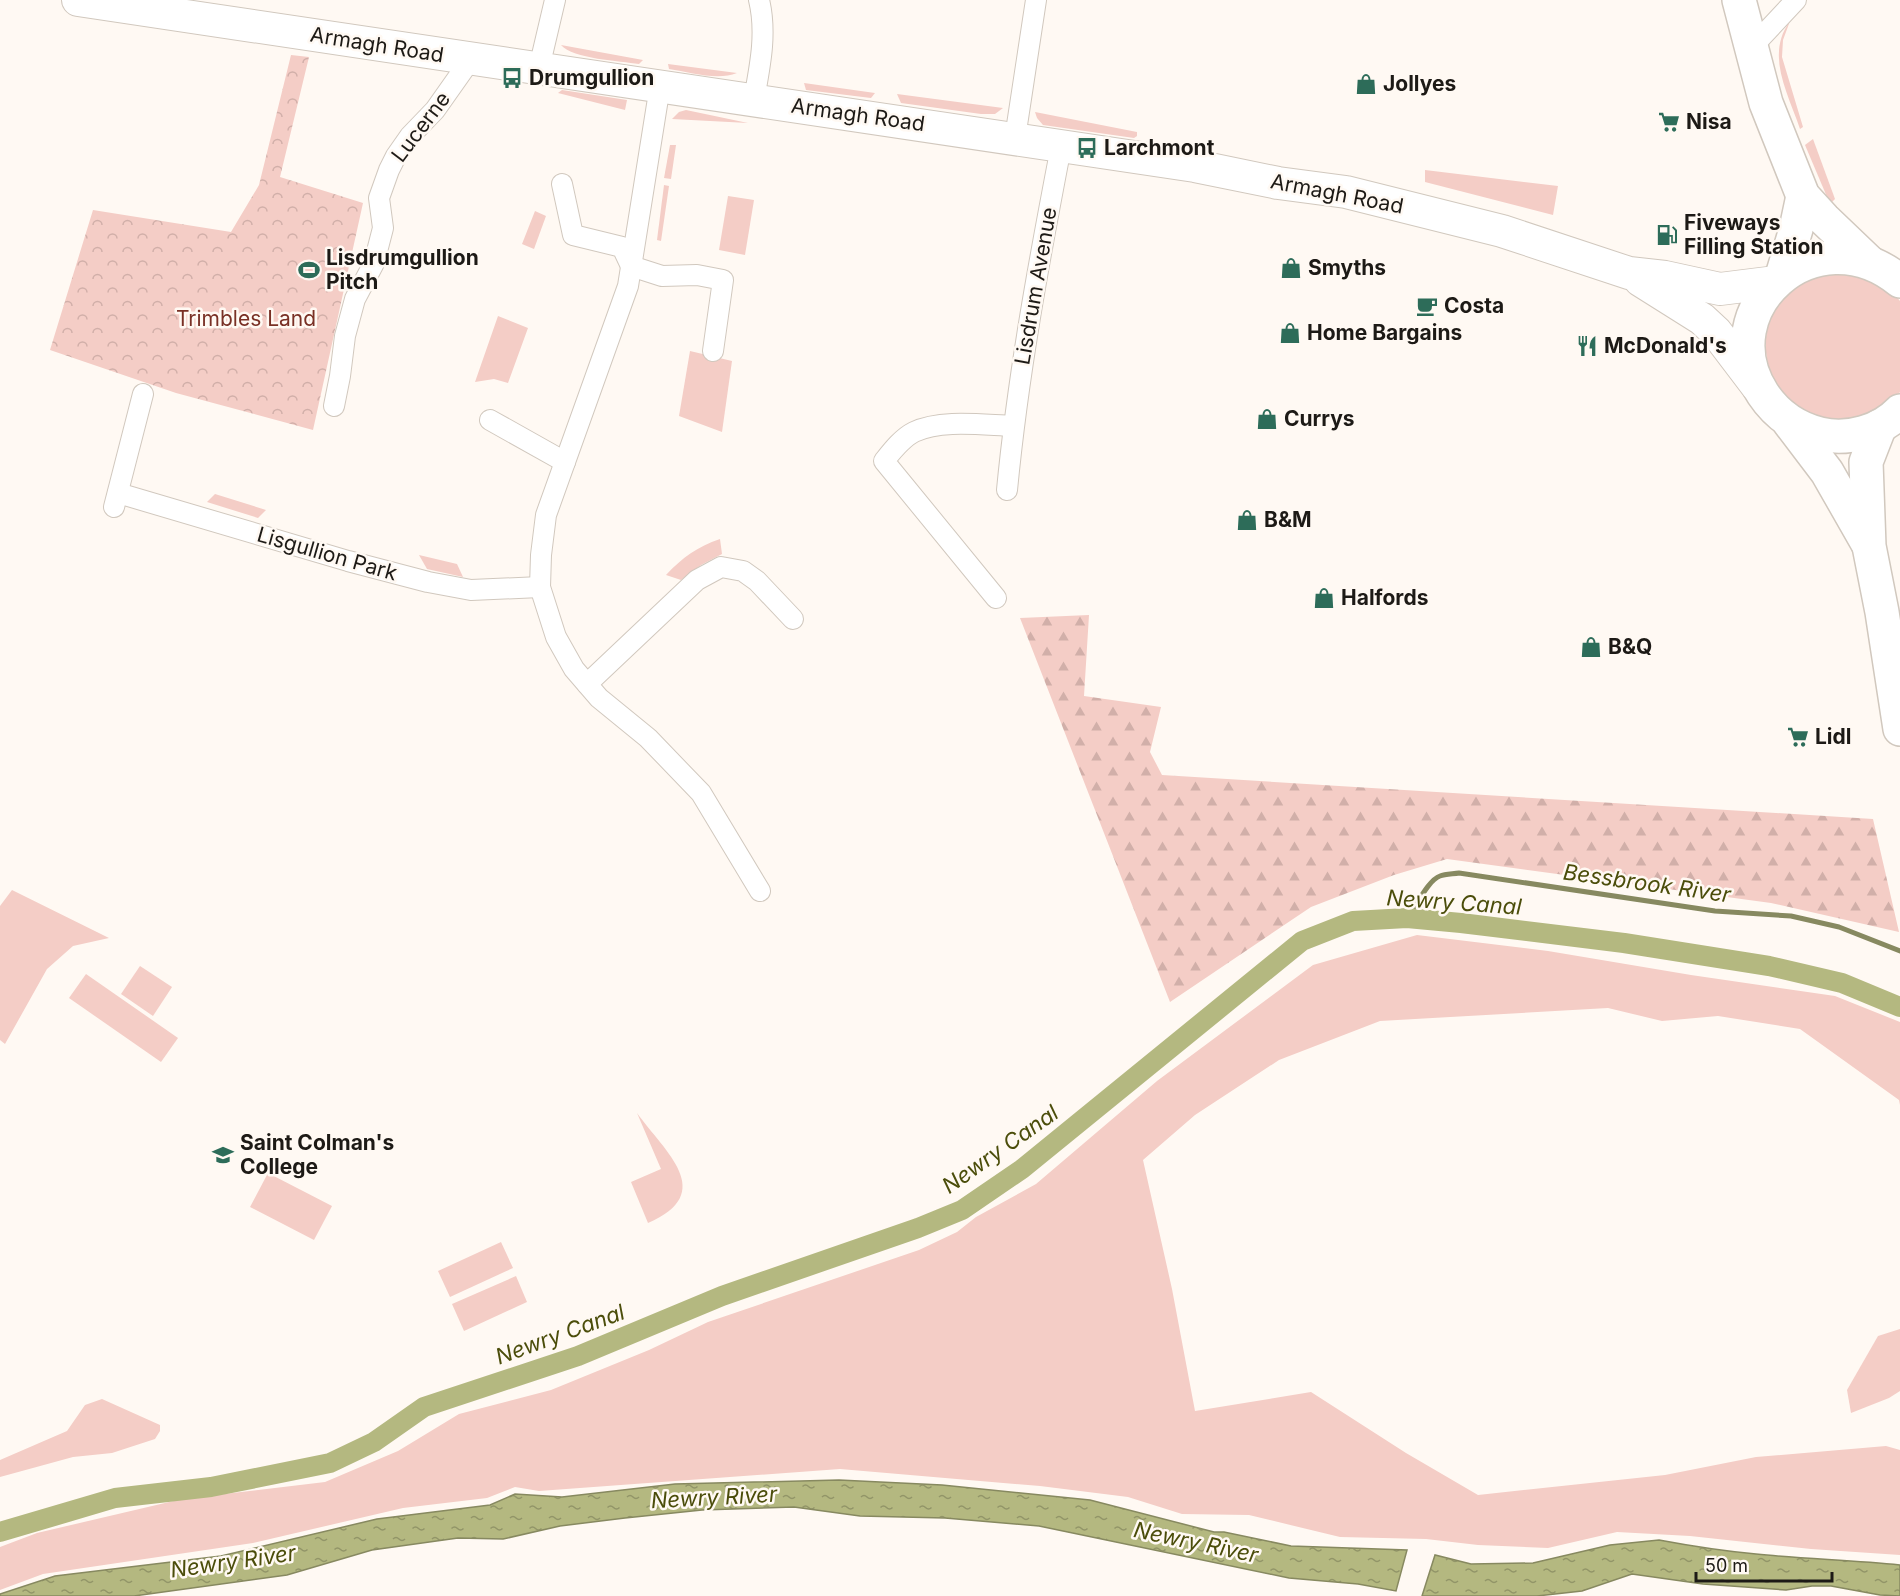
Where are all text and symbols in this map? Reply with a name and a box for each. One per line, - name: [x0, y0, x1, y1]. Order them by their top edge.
- street label: Armagh Road: [309, 22, 446, 67]
- place label: Drumgullion: [529, 65, 654, 90]
- bus stop icon: Drumgullion: [500, 66, 524, 90]
- place label: Jollyes: [1383, 71, 1456, 96]
- shop icon: Jollyes: [1354, 72, 1378, 96]
- street label: Lucerne: [386, 87, 455, 167]
- street label: Armagh Road: [790, 93, 927, 136]
- place label: Nisa: [1686, 109, 1732, 134]
- supermarket icon: Nisa: [1657, 110, 1681, 134]
- place label: Larchmont: [1104, 135, 1215, 160]
- bus stop icon: Larchmont: [1075, 136, 1099, 160]
- street label: Armagh Road: [1269, 168, 1406, 219]
- street label: Lisdrum Avenue: [1009, 205, 1062, 367]
- place label: Fiveways Filling Station: [1684, 210, 1823, 259]
- fuel station icon: Fiveways Filling Station: [1655, 223, 1679, 247]
- place label: Lisdrumgullion Pitch: [326, 245, 479, 294]
- place label: Smyths: [1308, 255, 1386, 280]
- shop icon: Smyths: [1279, 256, 1303, 280]
- sports icon: Lisdrumgullion Pitch: [297, 258, 321, 282]
- place label: Costa: [1444, 293, 1504, 318]
- cafe icon: Costa: [1415, 294, 1439, 318]
- park label: Trimbles Land: [176, 306, 316, 331]
- place label: Home Bargains: [1307, 320, 1462, 345]
- shop icon: Home Bargains: [1278, 321, 1302, 345]
- place label: McDonald's: [1604, 333, 1727, 358]
- restaurant icon: McDonald's: [1575, 334, 1599, 358]
- place label: Currys: [1284, 406, 1355, 431]
- shop icon: Currys: [1255, 407, 1279, 431]
- place label: B&M: [1264, 507, 1312, 532]
- shop icon: B&M: [1235, 508, 1259, 532]
- street label: Lisgullion Park: [254, 522, 400, 586]
- place label: Halfords: [1341, 585, 1428, 610]
- shop icon: Halfords: [1312, 586, 1336, 610]
- place label: B&Q: [1608, 634, 1652, 659]
- shop icon: B&Q: [1579, 635, 1603, 659]
- place label: Lidl: [1815, 724, 1852, 749]
- supermarket icon: Lidl: [1786, 725, 1810, 749]
- water label: Bessbrook River: [1562, 858, 1733, 908]
- water label: Newry Canal: [1386, 884, 1523, 920]
- water label: Newry Canal: [937, 1099, 1063, 1198]
- place label: Saint Colman's College: [240, 1130, 394, 1179]
- school or university icon: Saint Colman's College: [211, 1143, 235, 1167]
- water label: Newry Canal: [492, 1298, 629, 1369]
- water label: Newry River: [650, 1481, 779, 1513]
- water label: Newry River: [1131, 1516, 1261, 1568]
- water label: Newry River: [169, 1539, 298, 1583]
- scale bar: [1696, 1545, 1832, 1583]
- text: 50 m: [1705, 1555, 1748, 1576]

